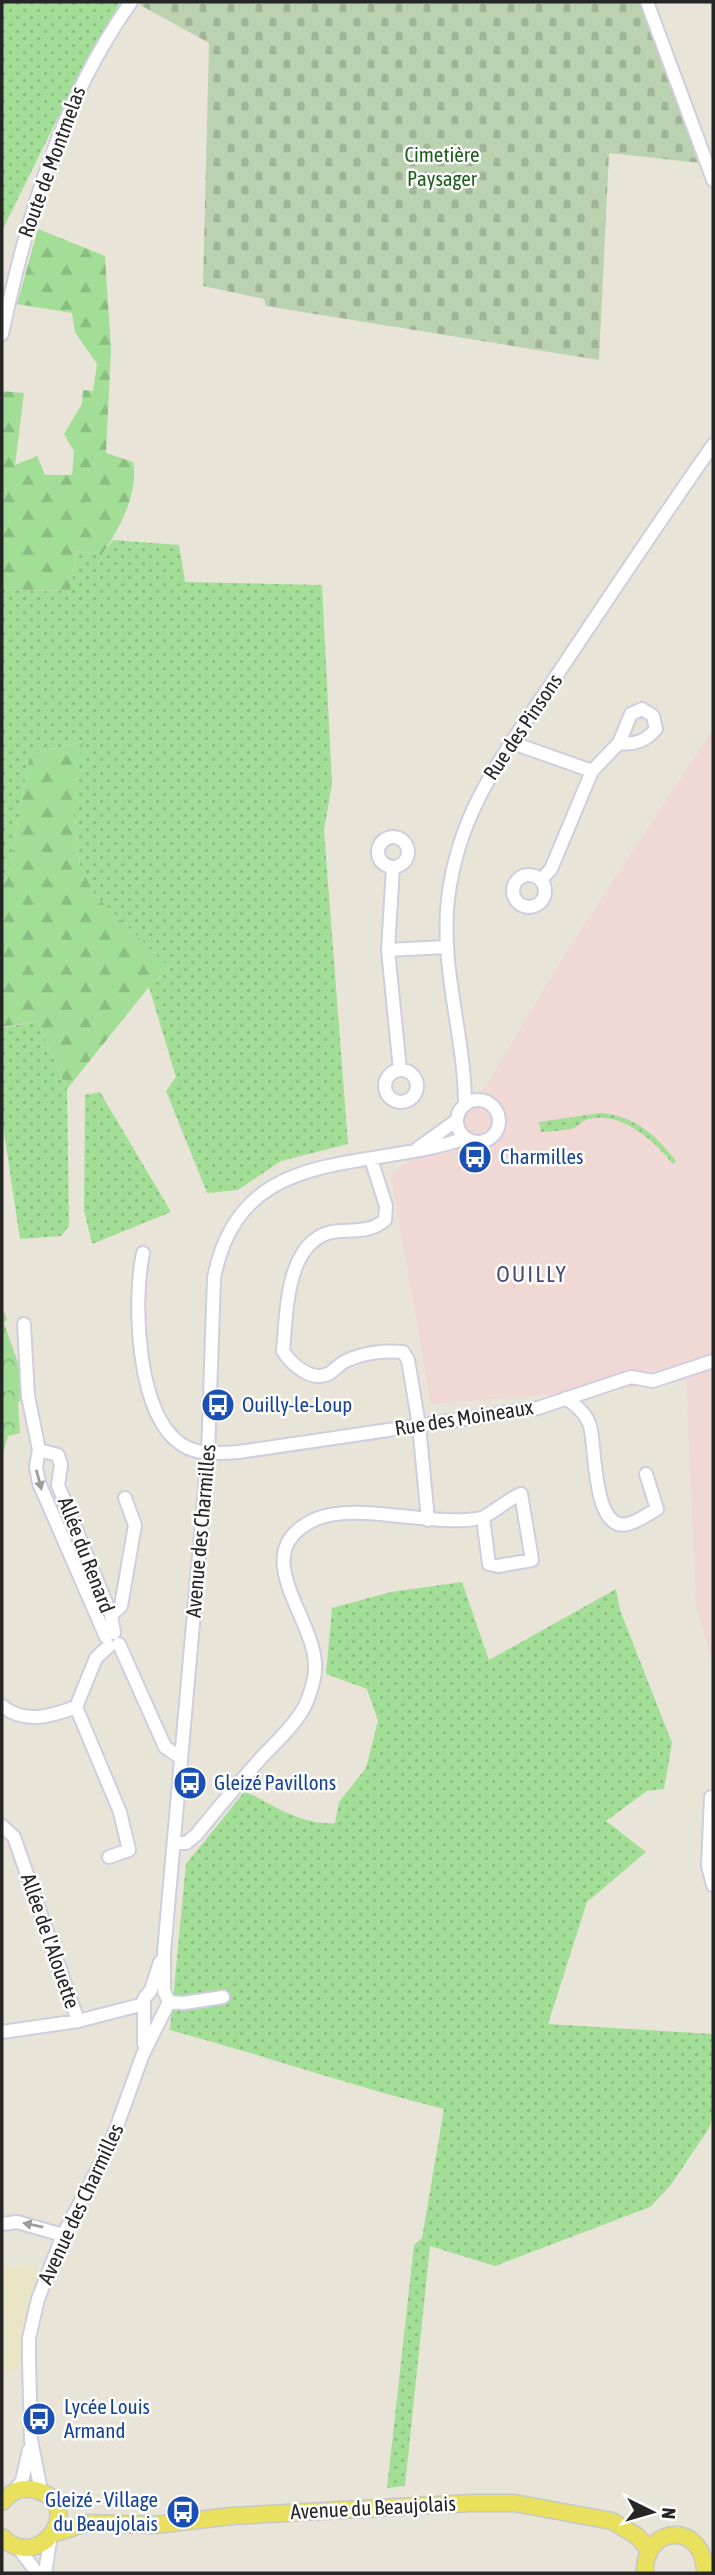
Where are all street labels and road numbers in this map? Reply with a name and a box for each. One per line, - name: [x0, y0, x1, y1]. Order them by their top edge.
- street label: Route de Montmelas: [13, 83, 89, 240]
- street label: Rue des Pinsons: [478, 669, 566, 784]
- street label: Rue des Moineaux: [393, 1394, 535, 1440]
- street label: Avenue des Charmilles: [180, 1443, 220, 1619]
- street label: Allée du Renard: [54, 1493, 120, 1616]
- street label: Allée de l'Alouette: [17, 1870, 85, 2011]
- street label: Avenue des Charmilles: [32, 2120, 128, 2288]
- street label: Avenue du Beaujolais: [290, 2491, 456, 2523]

